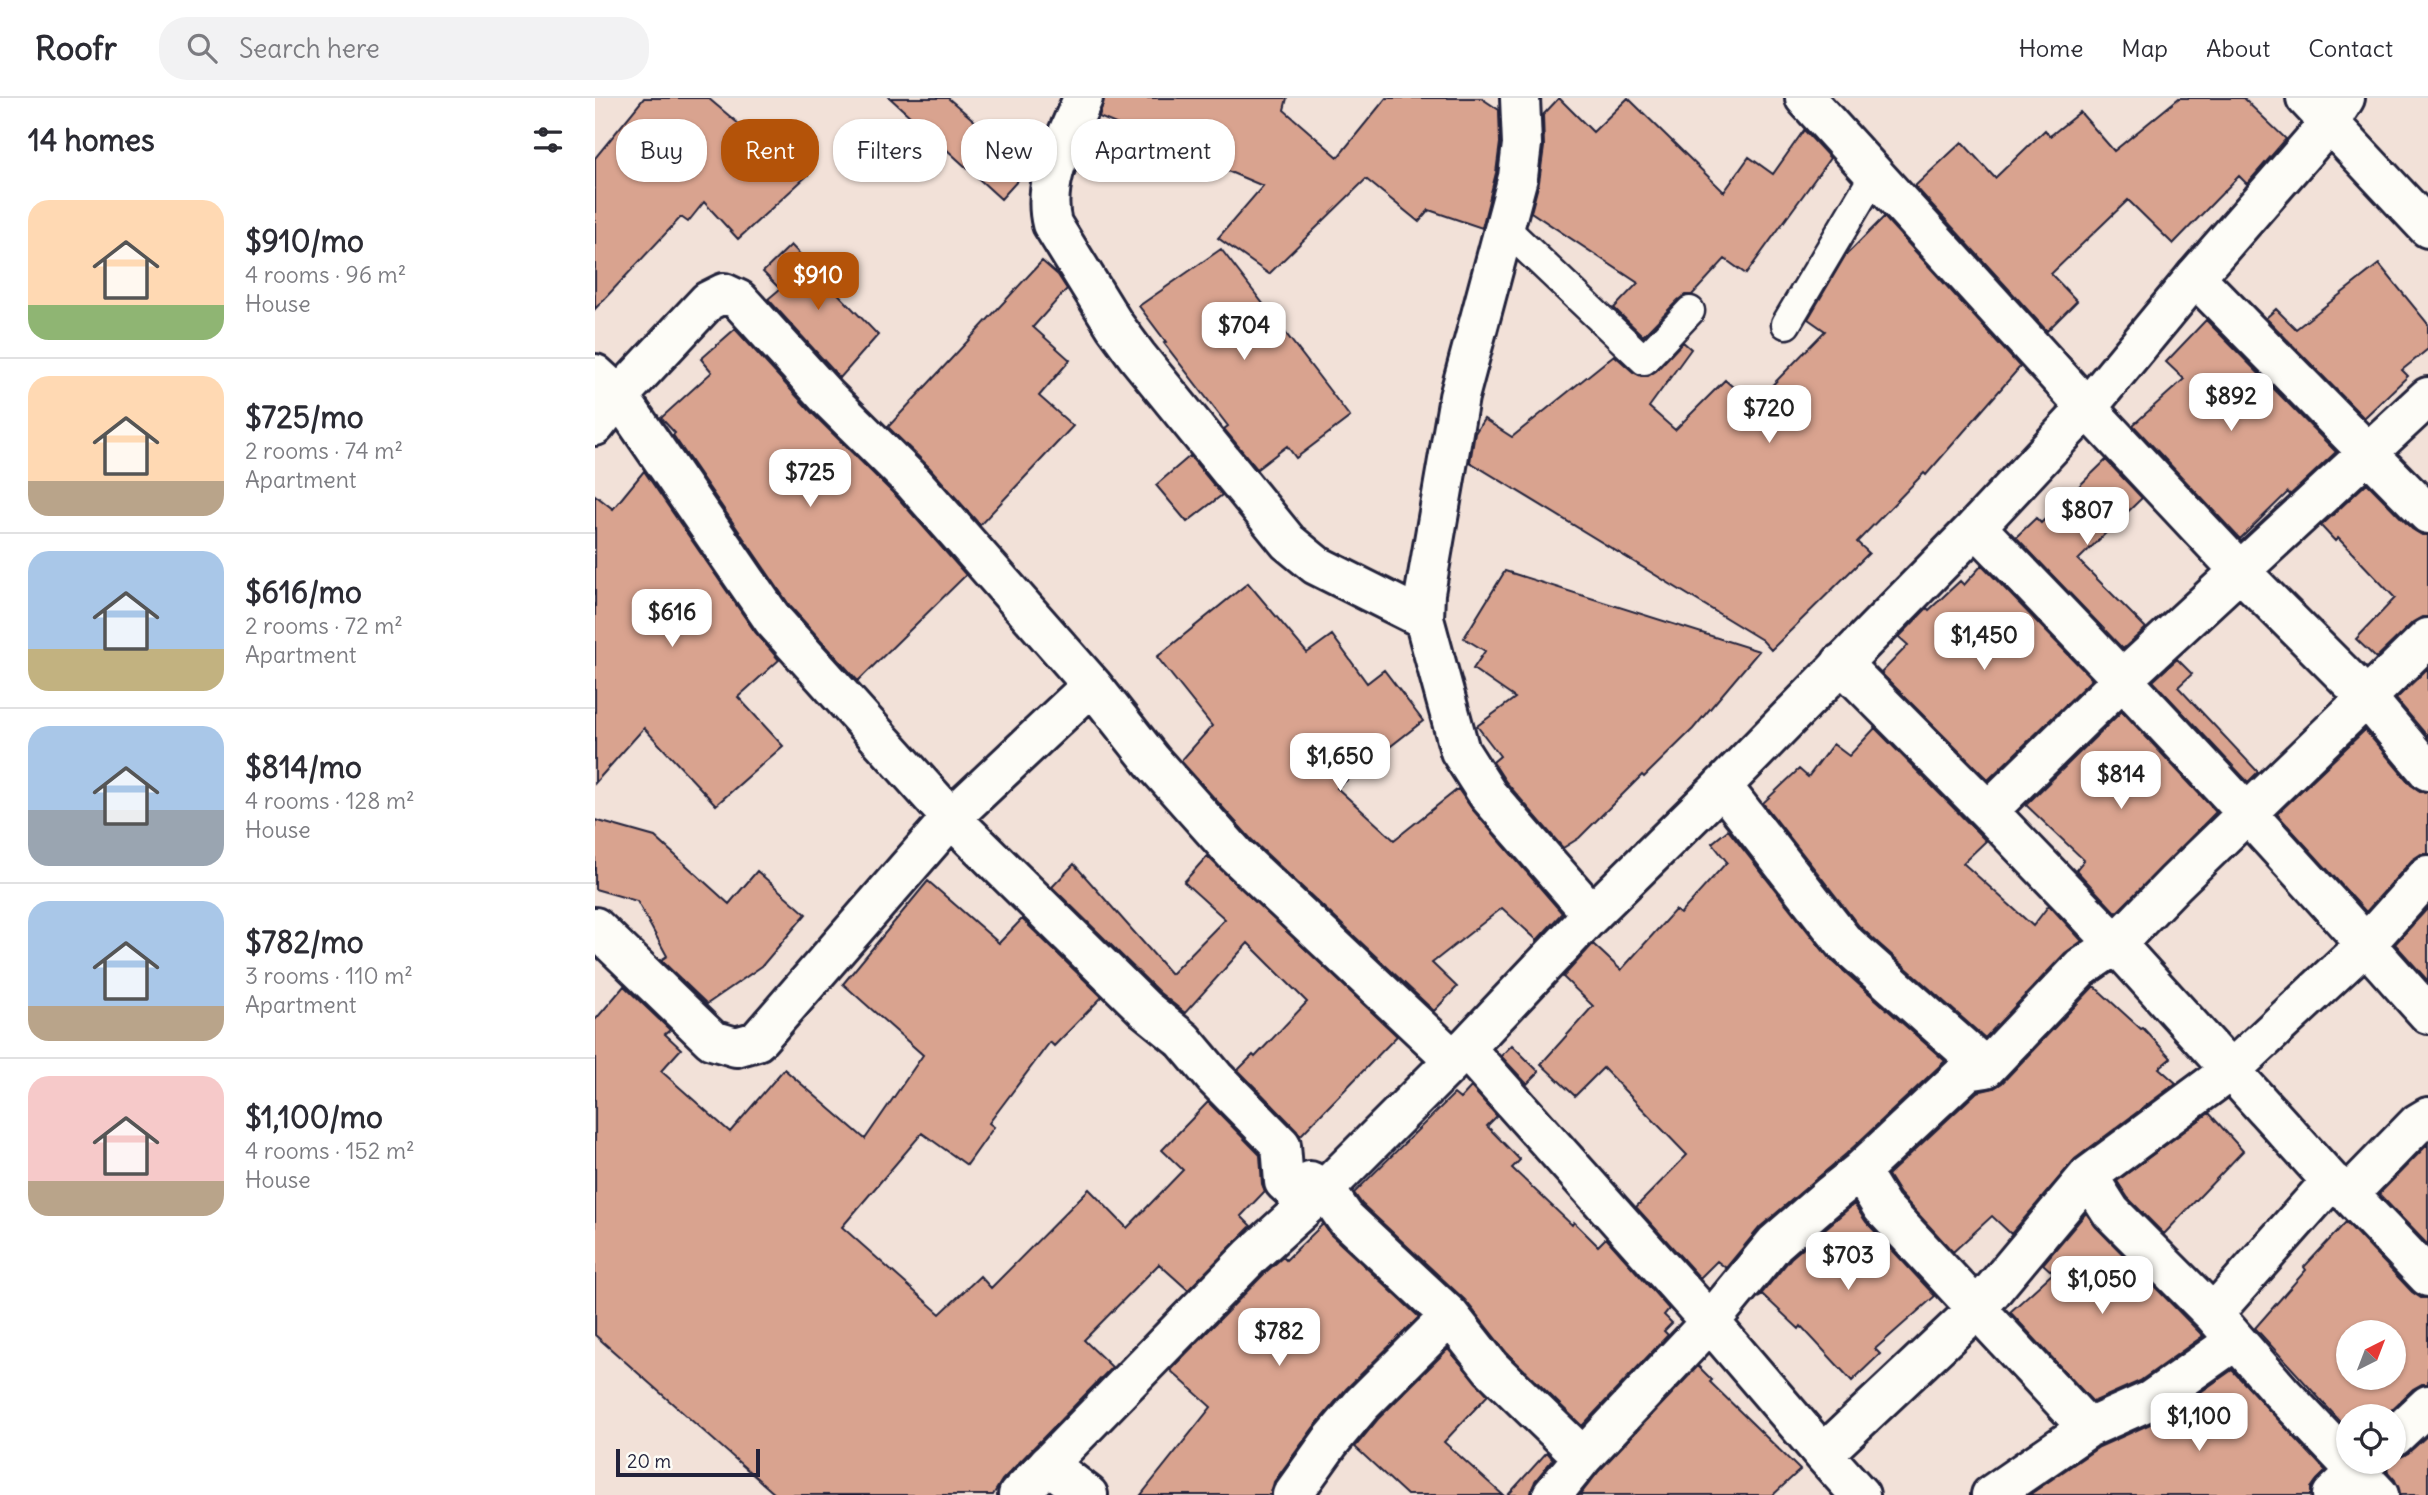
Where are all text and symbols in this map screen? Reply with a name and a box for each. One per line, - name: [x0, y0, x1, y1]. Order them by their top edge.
- search box: [159, 17, 649, 80]
- text: Roofr: [35, 27, 117, 69]
- icon: search: [183, 29, 221, 67]
- text: Search here: [239, 32, 380, 65]
- text: Home: [2019, 33, 2083, 63]
- text: Map: [2121, 33, 2168, 63]
- text: About: [2206, 33, 2270, 63]
- text: Contact: [2308, 33, 2393, 63]
- chip: Buy: [616, 119, 707, 182]
- chip: Rent: [721, 119, 819, 182]
- chip: Filters: [833, 119, 947, 182]
- chip: New: [961, 119, 1057, 182]
- chip: Apartment: [1071, 119, 1235, 182]
- text: 14 homes: [28, 121, 155, 159]
- icon: filters: [529, 121, 567, 159]
- text: $910/mo: [245, 222, 364, 260]
- icon: home: [84, 228, 168, 312]
- pin: $910: [777, 252, 859, 312]
- text: 4 rooms · 96 m²: [245, 260, 406, 289]
- text: $910: [793, 260, 843, 289]
- text: House: [245, 289, 311, 318]
- pin: $704: [1203, 302, 1285, 362]
- text: $704: [1218, 310, 1270, 339]
- pin: $892: [2190, 374, 2272, 433]
- text: $892: [2205, 381, 2257, 410]
- pin: $720: [1728, 386, 1810, 445]
- text: $720: [1743, 393, 1795, 422]
- text: $725/mo: [245, 398, 364, 436]
- icon: home: [84, 404, 168, 488]
- text: 2 rooms · 74 m²: [245, 436, 403, 465]
- pin: $725: [769, 450, 851, 509]
- text: $725: [785, 457, 835, 486]
- text: Apartment: [245, 465, 357, 494]
- pin: $807: [2046, 488, 2128, 547]
- text: $807: [2061, 495, 2113, 524]
- text: $616/mo: [245, 573, 362, 611]
- icon: home: [84, 579, 168, 663]
- pin: $616: [631, 589, 713, 649]
- text: $616: [648, 597, 696, 626]
- text: 2 rooms · 72 m²: [245, 611, 403, 640]
- pin: $1,450: [1927, 612, 2041, 672]
- text: $1,450: [1950, 620, 2018, 649]
- text: Apartment: [245, 640, 357, 669]
- pin: $1,650: [1283, 734, 1397, 793]
- text: $1,650: [1306, 741, 1374, 770]
- text: $814/mo: [245, 748, 362, 786]
- pin: $814: [2080, 752, 2162, 811]
- icon: home: [84, 754, 168, 838]
- text: $814: [2097, 759, 2145, 788]
- text: 4 rooms · 128 m²: [245, 786, 415, 815]
- text: House: [245, 815, 311, 844]
- text: $782/mo: [245, 923, 364, 961]
- icon: home: [84, 929, 168, 1013]
- text: 3 rooms · 110 m²: [245, 961, 413, 990]
- text: Apartment: [245, 990, 357, 1019]
- text: $1,100/mo: [245, 1098, 383, 1136]
- icon: home: [84, 1104, 168, 1188]
- text: 4 rooms · 152 m²: [245, 1136, 415, 1165]
- text: House: [245, 1165, 311, 1194]
- pin: $703: [1807, 1232, 1889, 1292]
- text: $703: [1822, 1240, 1874, 1269]
- pin: $1,050: [2045, 1256, 2159, 1316]
- text: $1,050: [2067, 1264, 2137, 1293]
- pin: $782: [1238, 1308, 1320, 1368]
- text: $782: [1254, 1316, 1304, 1345]
- north arrow: [2336, 1320, 2406, 1390]
- map controls: [2336, 1320, 2406, 1474]
- pin: $1,100: [2142, 1394, 2256, 1453]
- text: $1,100: [2167, 1401, 2231, 1430]
- button: locate: [2336, 1404, 2406, 1474]
- scale bar: [616, 1446, 759, 1478]
- text: 20 m: [627, 1449, 671, 1473]

